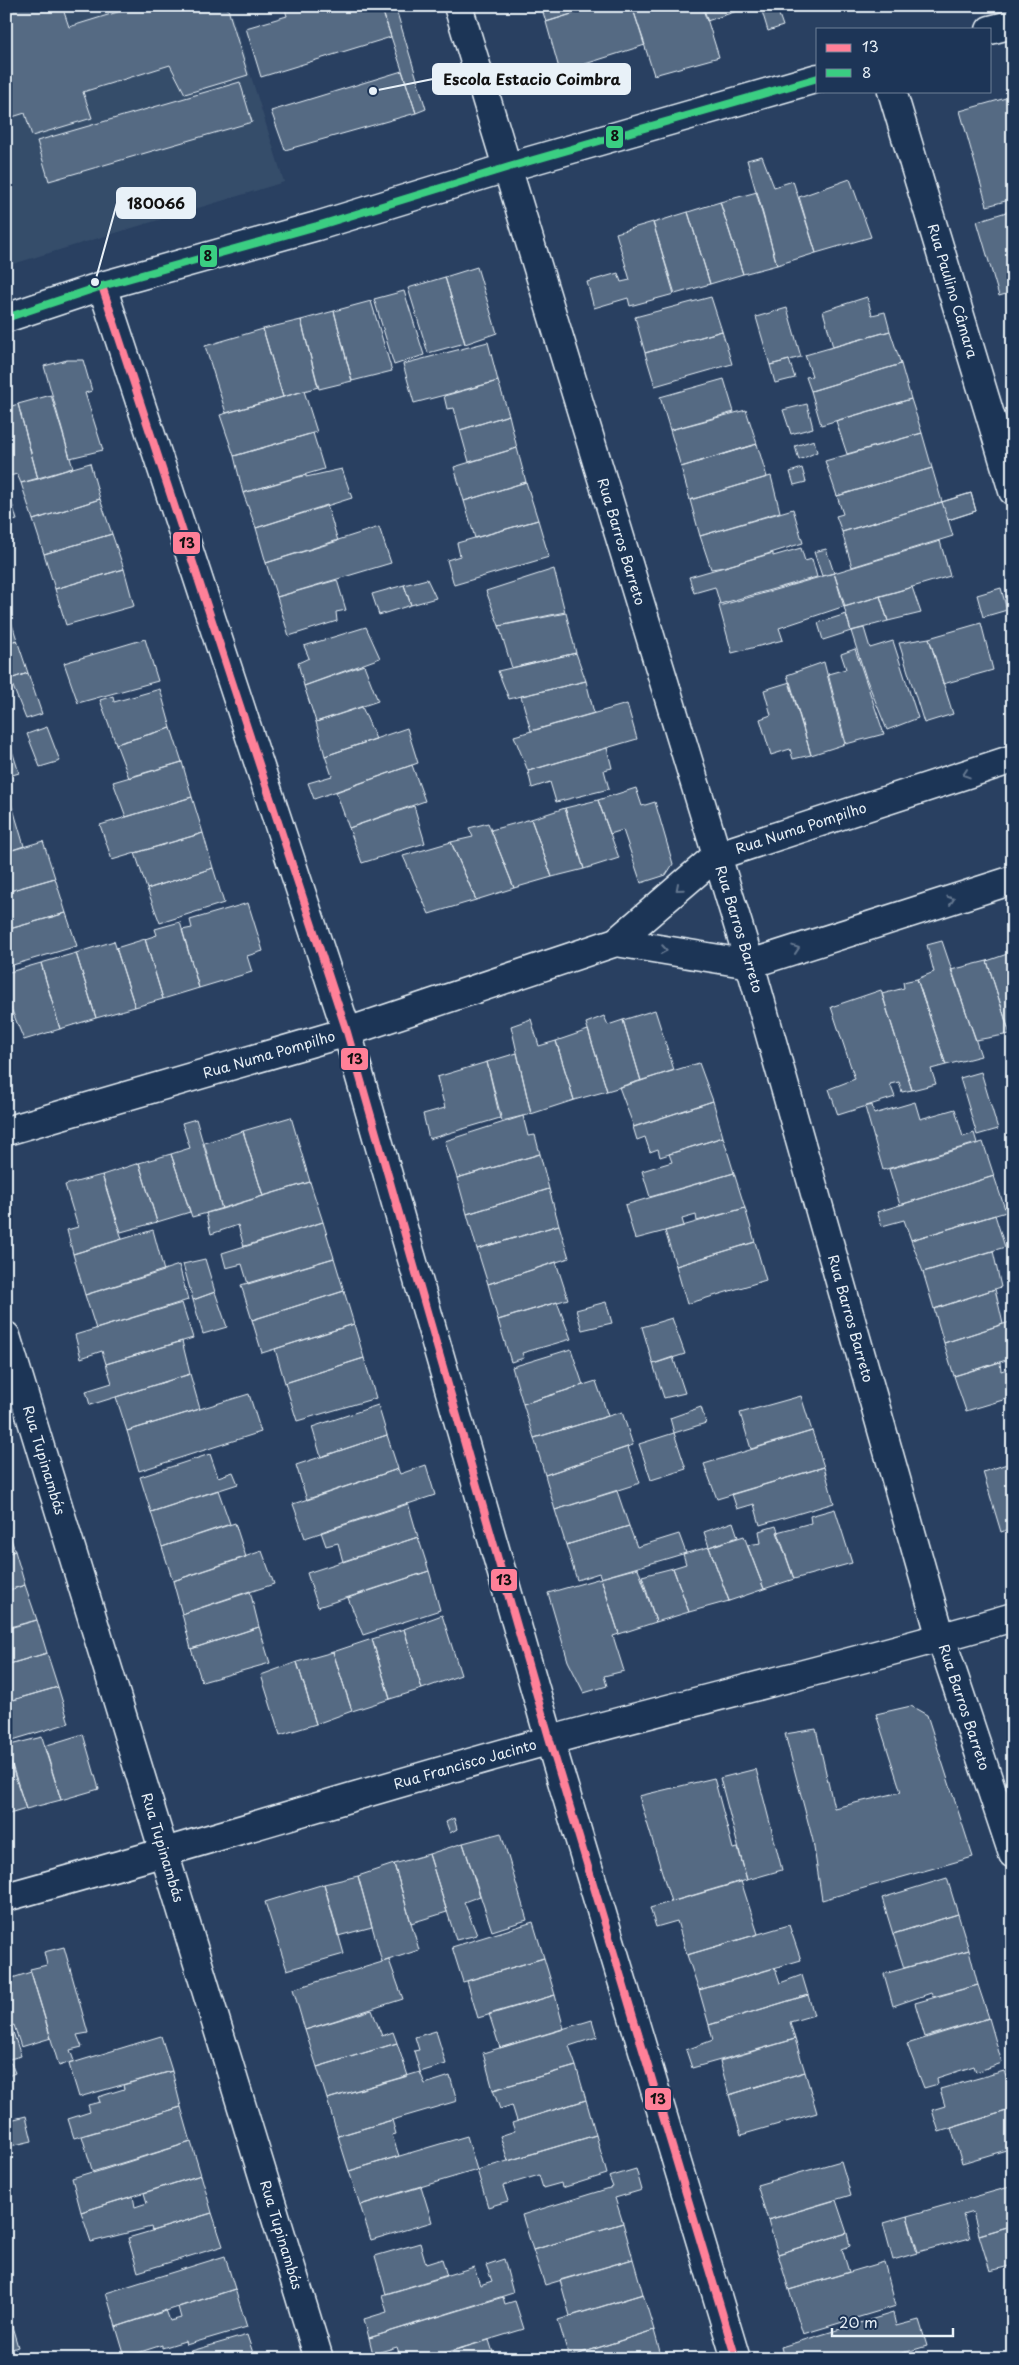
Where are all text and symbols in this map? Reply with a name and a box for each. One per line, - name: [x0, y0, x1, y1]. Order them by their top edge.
- legend: [816, 28, 992, 92]
- text: 13: [862, 34, 879, 57]
- text: 8: [862, 60, 871, 83]
- callout: Escola Estacio Coimbra: [433, 64, 630, 94]
- text: Escola Estacio Coimbra: [443, 67, 621, 90]
- line badge: 8: [605, 125, 624, 149]
- text: 8: [611, 125, 620, 146]
- callout: 180066: [117, 188, 195, 218]
- text: 180066: [127, 191, 185, 214]
- street label: Rua Paulino Câmara: [923, 221, 983, 361]
- line badge: 8: [199, 244, 218, 268]
- text: 8: [204, 245, 213, 266]
- street label: Rua Barros Barreto: [592, 475, 651, 608]
- line badge: 13: [172, 531, 201, 555]
- text: 13: [179, 532, 195, 553]
- one-way arrow: [963, 769, 971, 779]
- street label: Rua Numa Pompilho: [733, 797, 869, 859]
- street label: Rua Barros Barreto: [711, 863, 769, 995]
- one-way arrow: [675, 882, 684, 891]
- one-way arrow: [946, 895, 955, 905]
- one-way arrow: [659, 944, 668, 954]
- one-way arrow: [792, 945, 800, 955]
- street label: Rua Numa Pompilho: [200, 1025, 338, 1083]
- line badge: 13: [340, 1047, 369, 1071]
- text: 13: [347, 1048, 363, 1069]
- street label: Rua Barros Barreto: [823, 1252, 879, 1385]
- street label: Rua Tupinambás: [18, 1403, 71, 1517]
- line badge: 13: [490, 1568, 518, 1592]
- text: 13: [496, 1569, 512, 1590]
- street label: Rua Barros Barreto: [934, 1641, 995, 1773]
- street label: Rua Francisco Jacinto: [391, 1733, 539, 1794]
- street label: Rua Tupinambás: [136, 1790, 190, 1905]
- line badge: 13: [644, 2087, 672, 2111]
- text: 13: [650, 2088, 666, 2109]
- street label: Rua Tupinambás: [255, 2177, 308, 2292]
- scale bar: [832, 2305, 953, 2337]
- text: 20 m: [839, 2310, 878, 2333]

